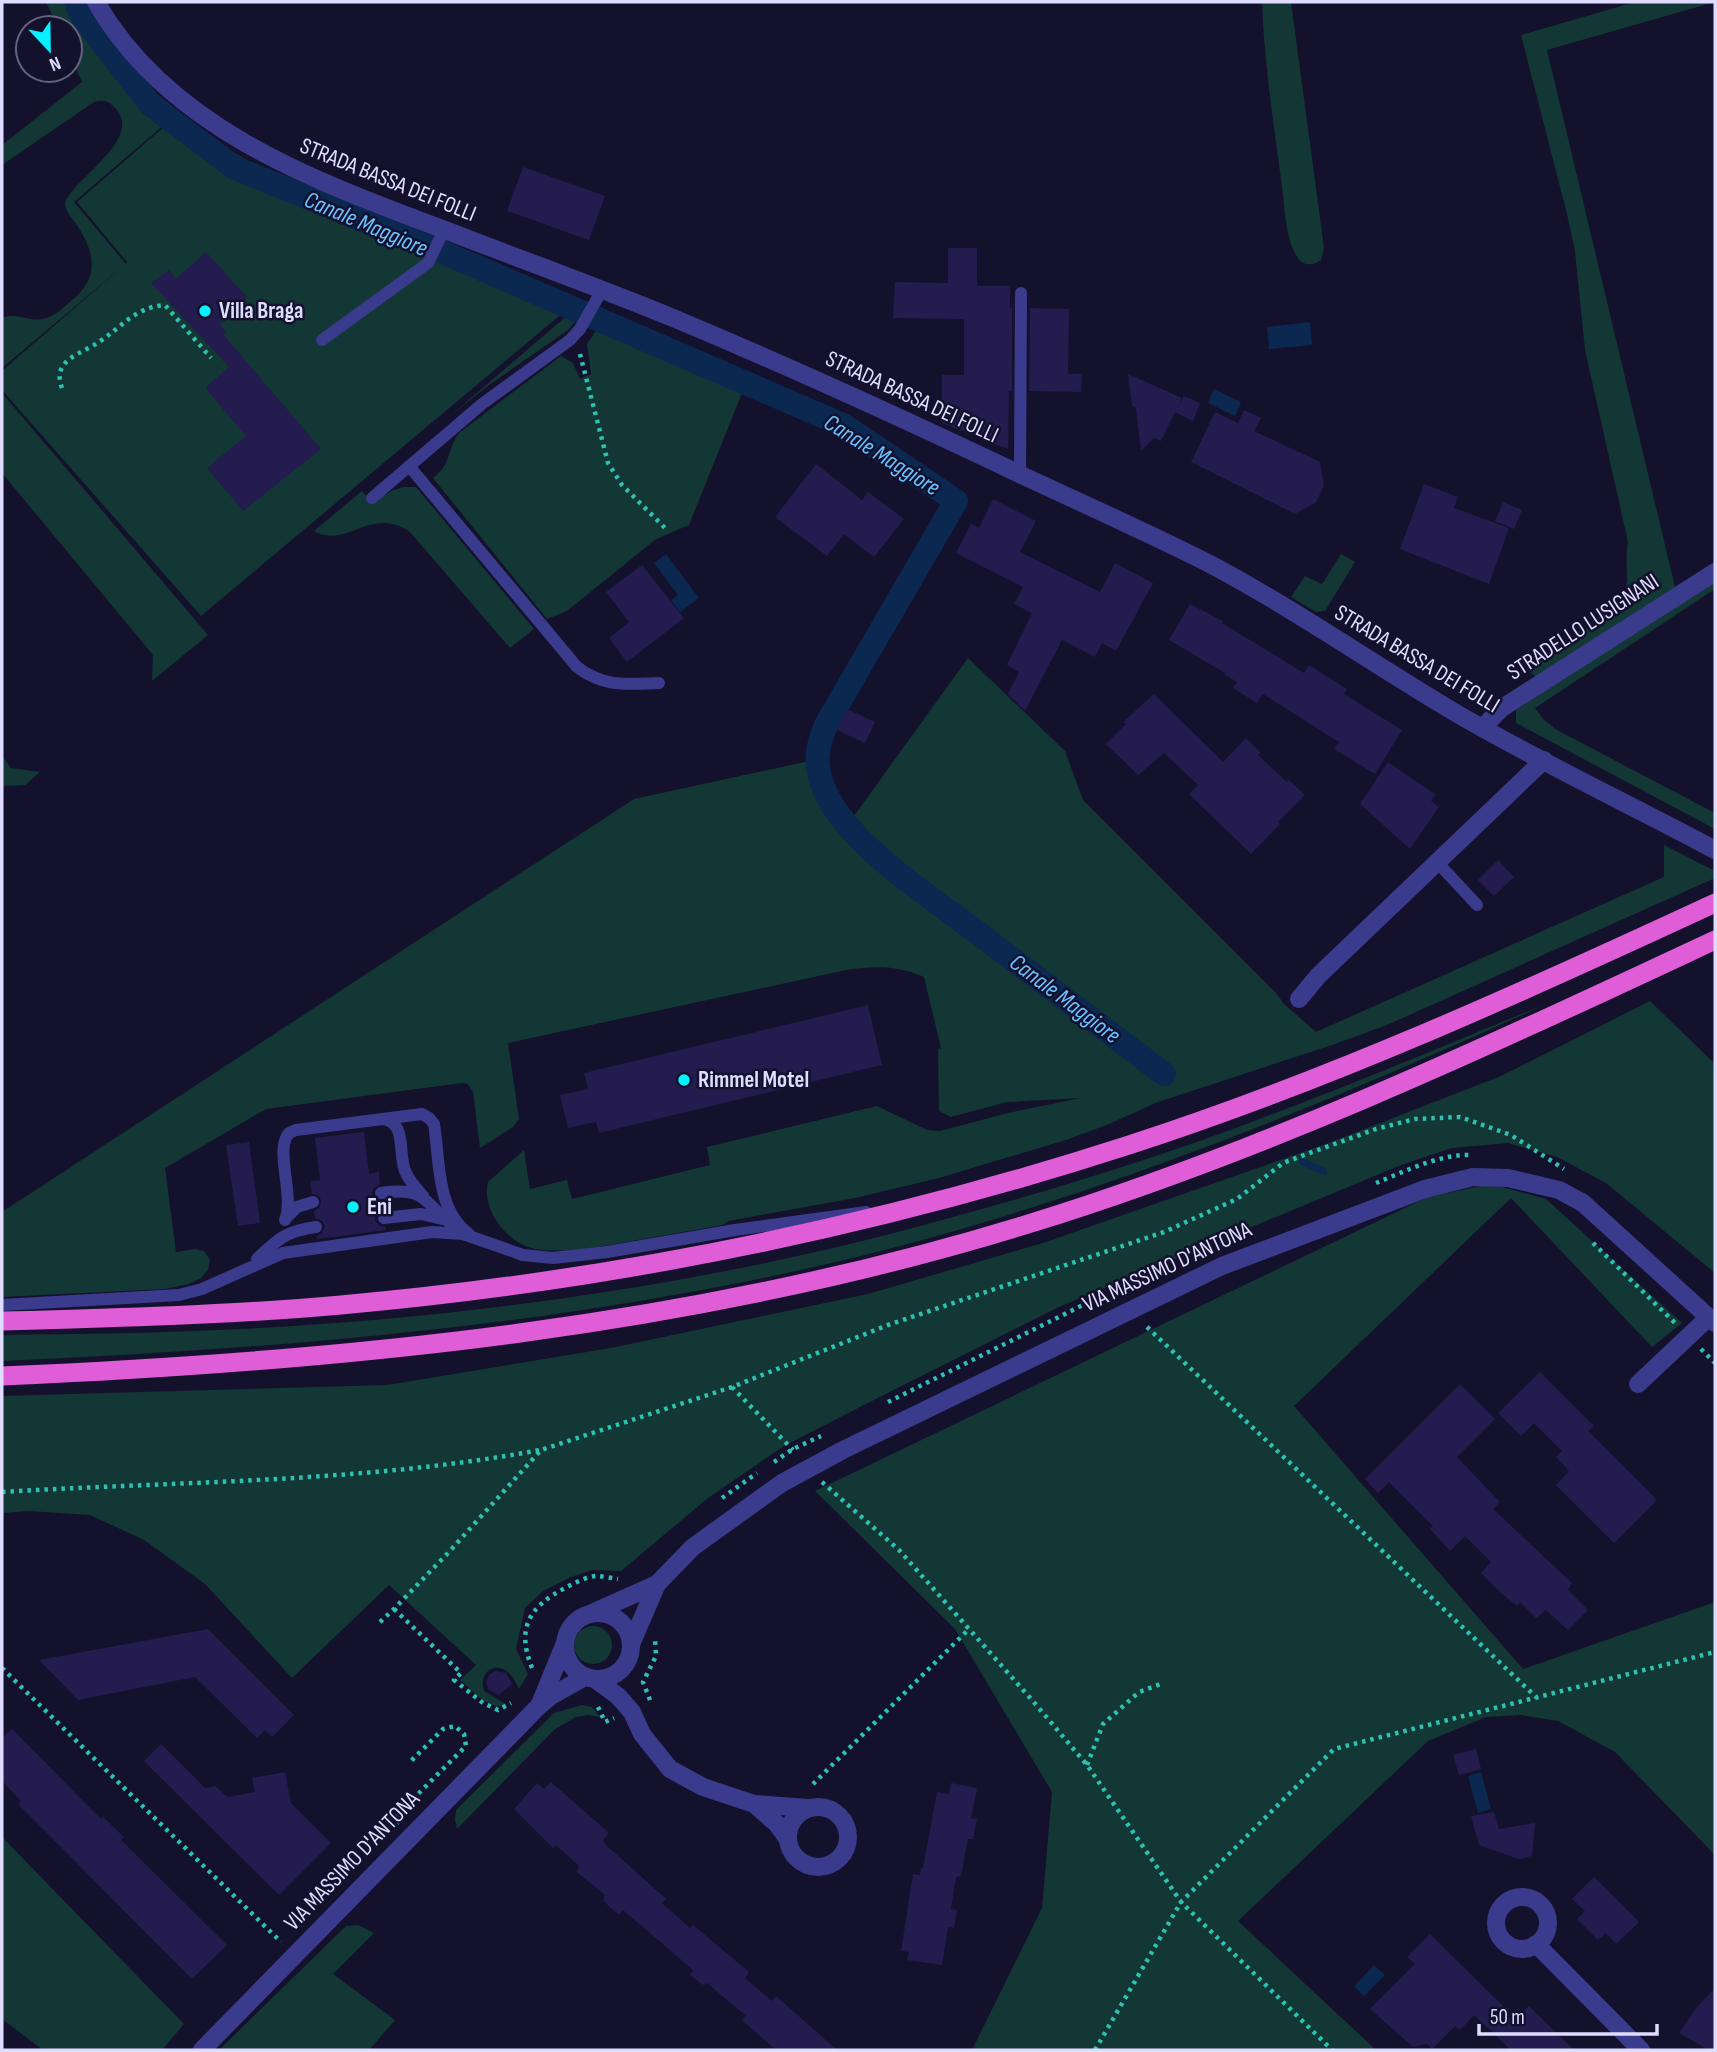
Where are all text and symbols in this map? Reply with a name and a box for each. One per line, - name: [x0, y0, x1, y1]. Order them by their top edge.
- north arrow: [14, 14, 84, 84]
- text: N: [46, 51, 64, 76]
- street label: STRADA BASSA DEI FOLLI: [296, 132, 480, 228]
- water label: Canale Maggiore: [300, 185, 432, 263]
- place label: Villa Braga: [219, 297, 303, 325]
- marker: Villa Braga: [197, 303, 213, 319]
- street label: STRADA BASSA DEI FOLLI: [821, 345, 1003, 449]
- water label: Canale Maggiore: [819, 408, 945, 502]
- street label: STRADELLO LUSIGNANI: [1502, 568, 1664, 686]
- street label: STRADA BASSA DEI FOLLI: [1329, 599, 1505, 719]
- water label: Canale Maggiore: [1004, 948, 1126, 1050]
- place label: Rimmel Motel: [698, 1066, 809, 1094]
- marker: Rimmel Motel: [676, 1072, 692, 1088]
- place label: Eni: [367, 1193, 392, 1221]
- marker: Eni: [345, 1199, 361, 1215]
- street label: VIA MASSIMO D'ANTONA: [1078, 1216, 1256, 1318]
- street label: VIA MASSIMO D'ANTONA: [278, 1785, 426, 1937]
- scale bar: [1479, 1993, 1658, 2037]
- text: 50 m: [1490, 2005, 1525, 2030]

